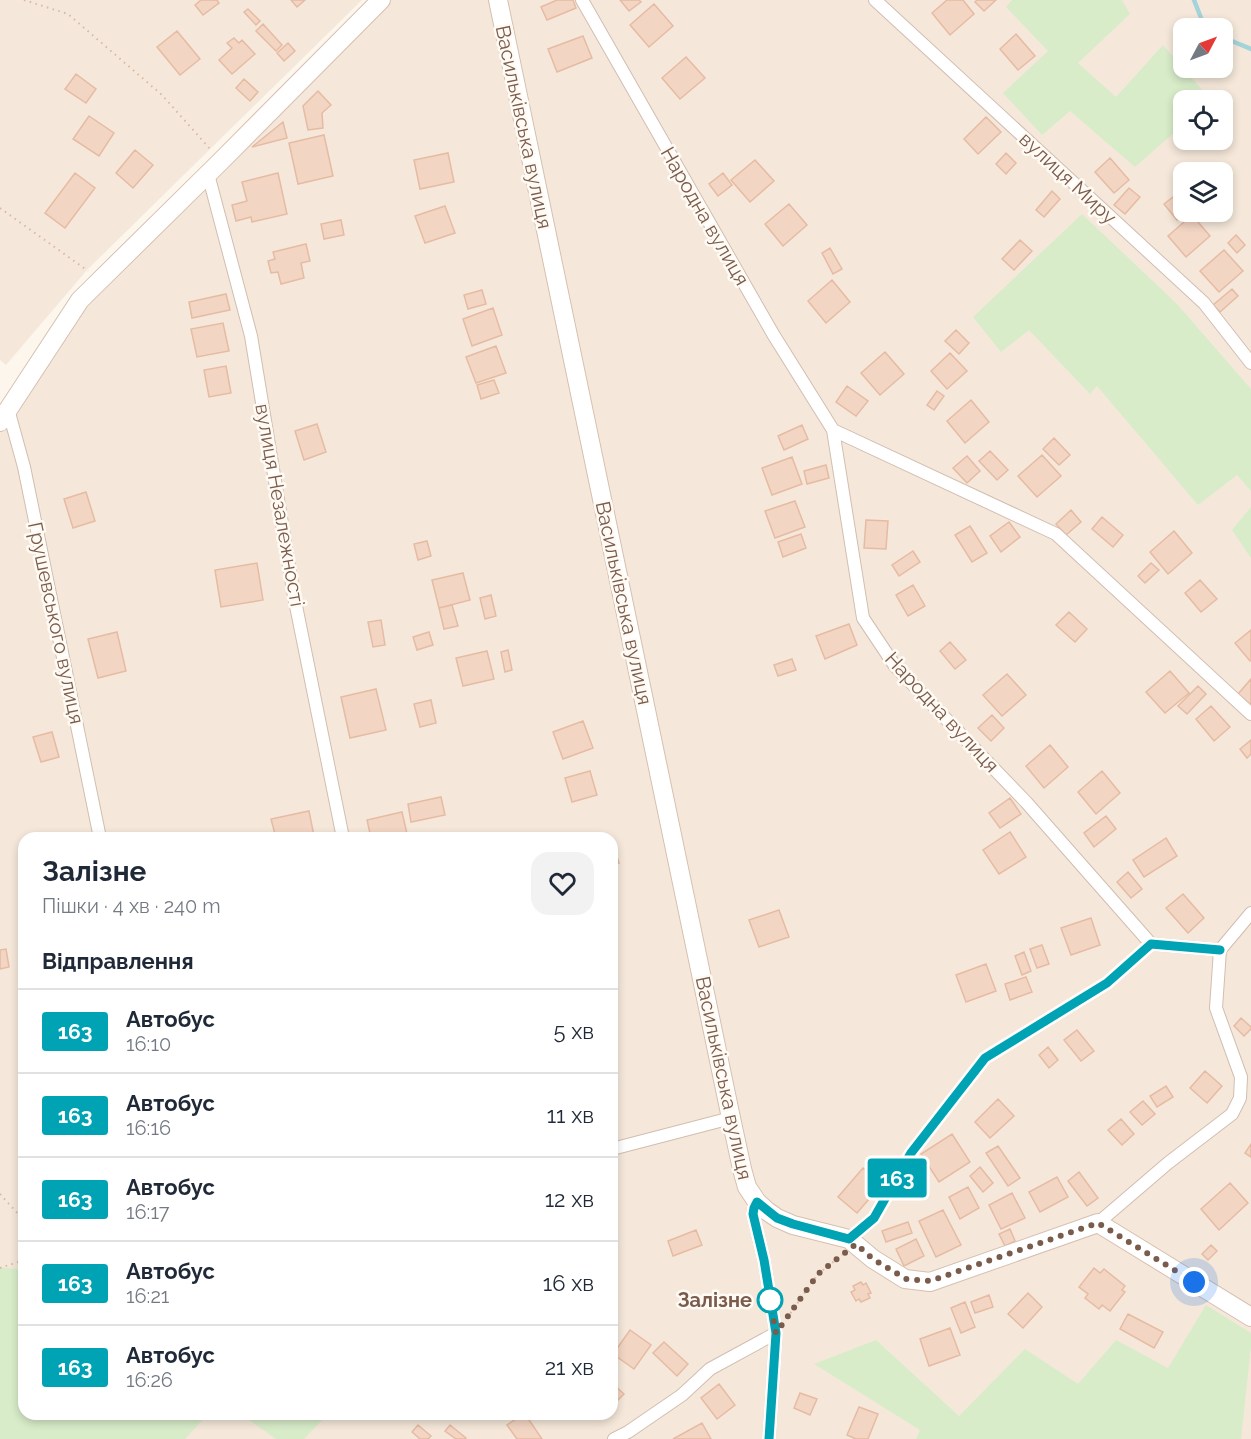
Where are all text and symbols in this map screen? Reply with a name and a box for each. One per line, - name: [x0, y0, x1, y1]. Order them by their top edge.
- north arrow: [1173, 18, 1233, 78]
- map controls: [1173, 18, 1233, 222]
- street label: Васильківська вулиця: [491, 23, 557, 231]
- button: locate: [1173, 90, 1233, 150]
- street label: вулиця Миру: [1014, 127, 1122, 229]
- street label: Народна вулиця: [656, 143, 754, 289]
- button: layers: [1173, 162, 1233, 222]
- street label: вулиця Незалежності: [250, 402, 310, 608]
- street label: Васильківська вулиця: [591, 499, 657, 707]
- street label: Грушевського вулиця: [23, 520, 89, 726]
- street label: Народна вулиця: [880, 647, 1004, 777]
- button: heart: [531, 852, 594, 915]
- text: Залізне: [42, 855, 146, 888]
- text: Пішки · 4 хв · 240 m: [42, 894, 221, 918]
- text: Відправлення: [42, 948, 194, 974]
- street label: Васильківська вулиця: [691, 974, 757, 1182]
- text: Автобус: [126, 1006, 215, 1032]
- text: 5 хв: [554, 1018, 594, 1044]
- text: 163: [58, 1019, 92, 1044]
- text: 16:10: [126, 1032, 171, 1056]
- text: Автобус: [126, 1090, 215, 1116]
- text: 11 хв: [547, 1102, 594, 1128]
- text: 163: [58, 1103, 92, 1128]
- text: 16:16: [126, 1116, 171, 1140]
- line badge: 163: [862, 1158, 932, 1198]
- text: 163: [880, 1166, 914, 1191]
- text: Автобус: [126, 1174, 215, 1200]
- text: 12 хв: [545, 1186, 594, 1212]
- text: 163: [58, 1187, 92, 1212]
- text: 16:17: [126, 1200, 170, 1224]
- text: Автобус: [126, 1258, 215, 1284]
- your location: [1179, 1267, 1209, 1297]
- text: 16 хв: [543, 1270, 594, 1296]
- text: 163: [58, 1271, 92, 1296]
- text: 16:21: [126, 1284, 169, 1308]
- marker: Залізне: [757, 1287, 783, 1313]
- place label: Залізне: [677, 1288, 752, 1312]
- text: Автобус: [126, 1342, 215, 1368]
- text: 21 хв: [545, 1354, 594, 1380]
- text: 163: [58, 1355, 92, 1380]
- text: 16:26: [126, 1368, 173, 1392]

